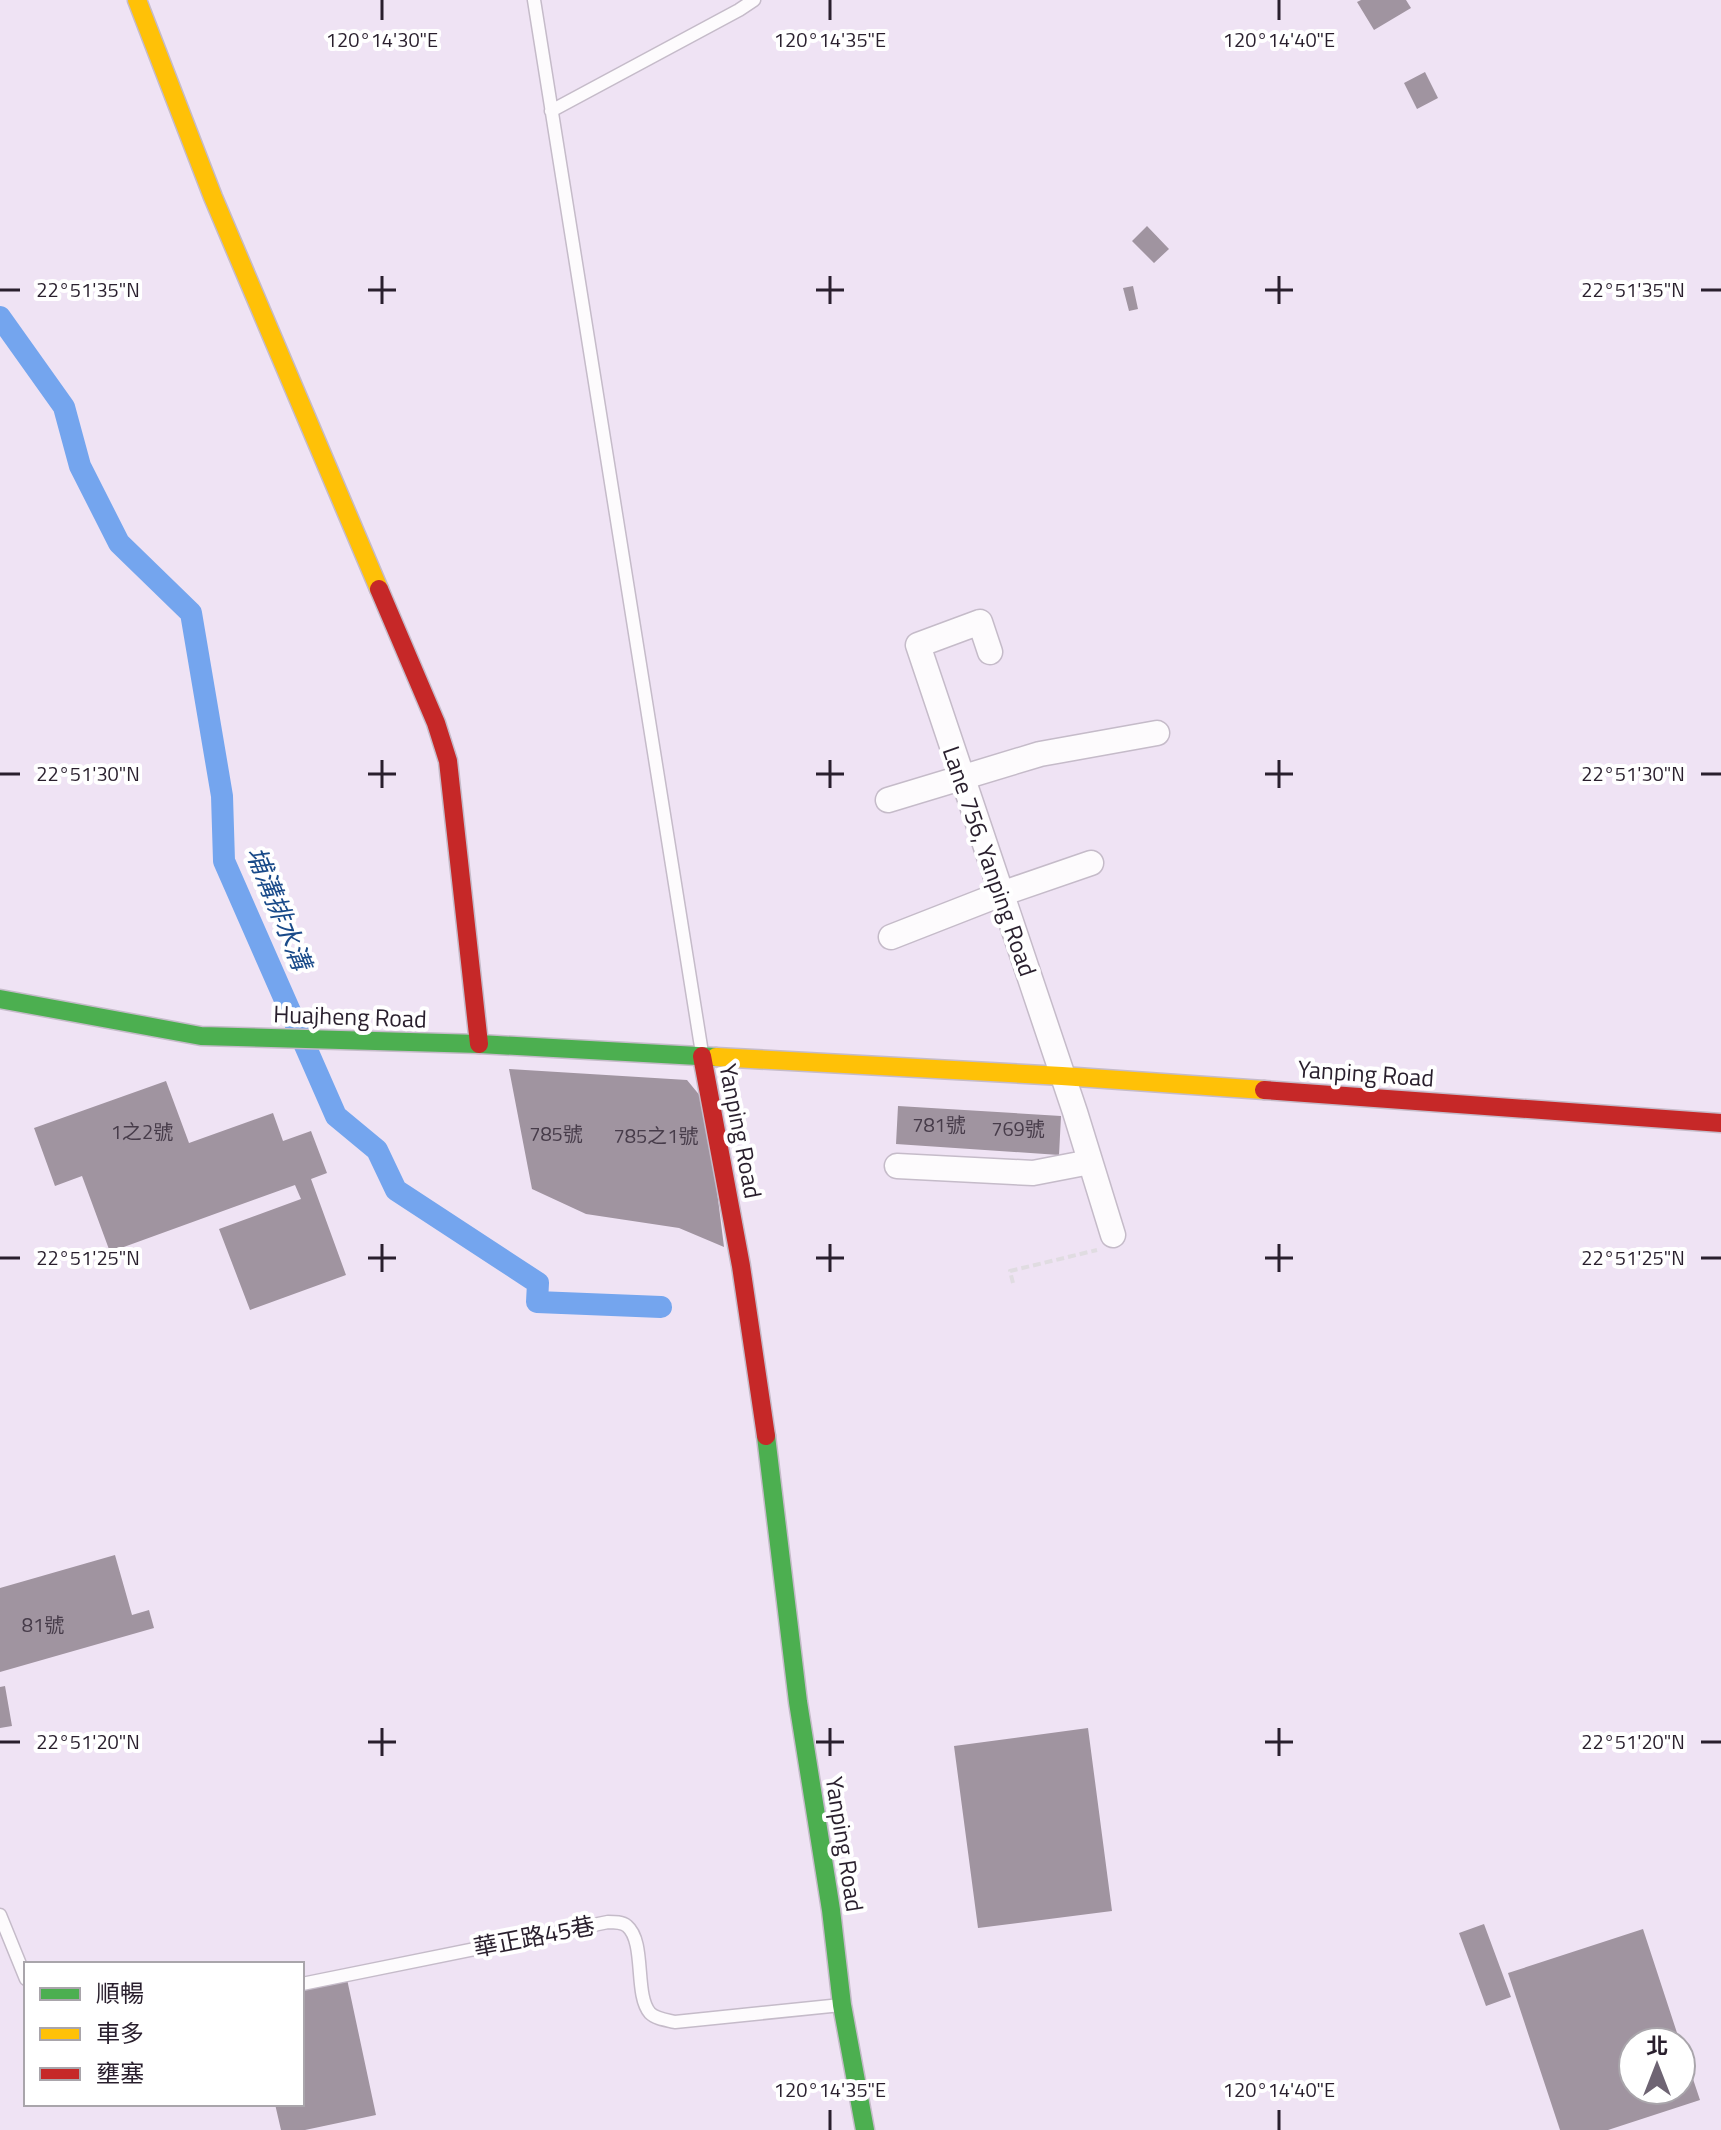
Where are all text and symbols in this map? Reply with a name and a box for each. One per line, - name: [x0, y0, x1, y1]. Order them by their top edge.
- text: 120°14'30"E: [326, 24, 438, 55]
- text: 120°14'35"E: [774, 24, 886, 55]
- text: 120°14'40"E: [1223, 24, 1335, 55]
- text: 22°51'35"N: [36, 274, 140, 305]
- text: 22°51'35"N: [1581, 274, 1685, 305]
- street label: Lane 756, Yanping Road: [934, 741, 1046, 981]
- text: 22°51'30"N: [36, 758, 140, 789]
- text: 22°51'30"N: [1581, 758, 1685, 789]
- water label: 埔溝排水溝: [237, 840, 323, 979]
- street label: Huajheng Road: [273, 995, 427, 1037]
- street label: Yanping Road: [1297, 1050, 1435, 1096]
- street label: Yanping Road: [710, 1061, 772, 1201]
- house number: 781號: [912, 1109, 966, 1140]
- house number: 769號: [991, 1113, 1045, 1144]
- house number: 1之2號: [111, 1116, 173, 1147]
- house number: 785號: [529, 1118, 583, 1149]
- house number: 785之1號: [614, 1120, 698, 1151]
- text: 22°51'25"N: [36, 1242, 140, 1273]
- text: 22°51'25"N: [1581, 1242, 1685, 1273]
- house number: 81號: [22, 1609, 64, 1640]
- text: 22°51'20"N: [36, 1726, 140, 1757]
- text: 22°51'20"N: [1581, 1726, 1685, 1757]
- street label: Yanping Road: [817, 1774, 873, 1914]
- street label: 華正路45巷: [470, 1907, 598, 1965]
- legend: [24, 1962, 304, 2106]
- text: 順暢: [96, 1975, 144, 2011]
- text: 車多: [96, 2015, 144, 2051]
- north arrow: [1617, 2026, 1697, 2106]
- text: 北: [1646, 2029, 1668, 2063]
- text: 壅塞: [96, 2055, 144, 2091]
- text: 120°14'35"E: [774, 2074, 886, 2105]
- text: 120°14'40"E: [1223, 2074, 1335, 2105]

